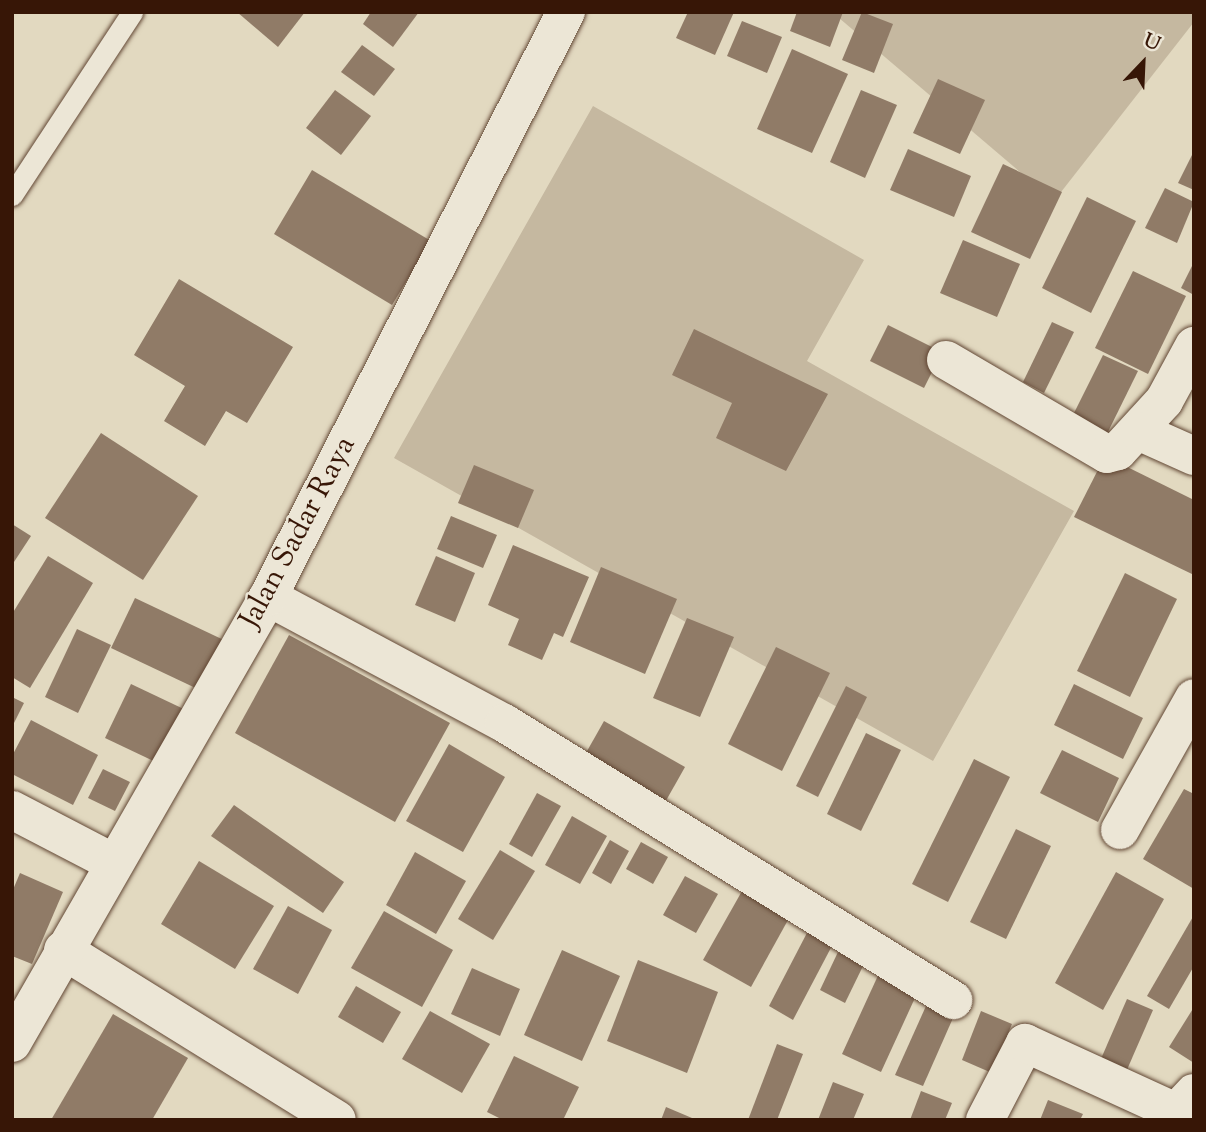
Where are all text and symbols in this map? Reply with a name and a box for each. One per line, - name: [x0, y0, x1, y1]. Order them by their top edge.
- north arrow: [1108, 28, 1178, 98]
- text: U: [1139, 28, 1164, 59]
- street label: Jalan Sadar Raya: [233, 431, 365, 635]

